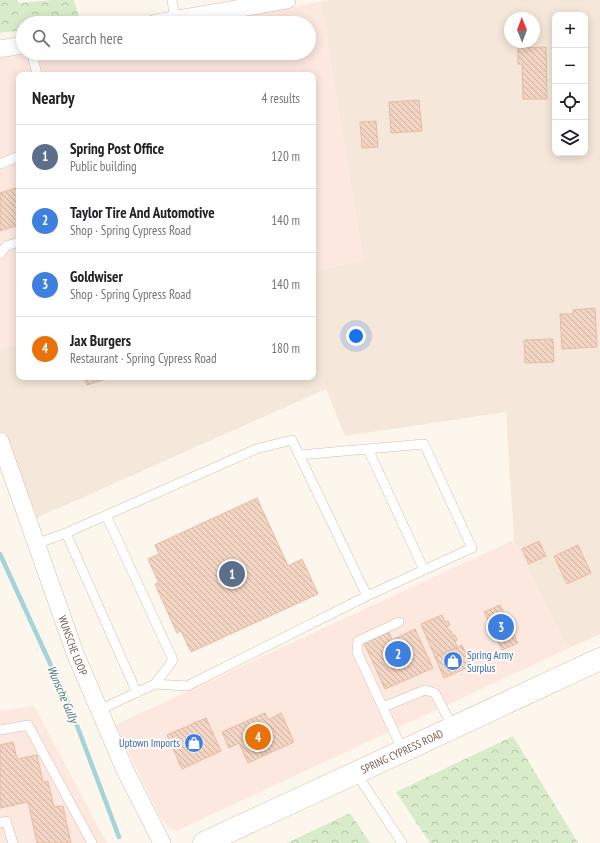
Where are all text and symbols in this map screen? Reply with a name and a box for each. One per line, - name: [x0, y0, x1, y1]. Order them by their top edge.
- north arrow: [504, 12, 540, 48]
- map controls: [552, 12, 588, 156]
- button: +: [552, 12, 588, 48]
- search box: [16, 16, 316, 60]
- icon: search: [30, 27, 52, 49]
- text: Search here: [62, 29, 123, 48]
- button: −: [552, 48, 588, 84]
- button: locate: [552, 84, 588, 120]
- text: Nearby: [32, 87, 75, 109]
- text: 4 results: [261, 90, 300, 107]
- button: layers: [552, 120, 588, 156]
- text: Spring Post Office: [70, 139, 164, 158]
- text: 1: [42, 148, 48, 165]
- text: 120 m: [271, 148, 300, 165]
- text: Public building: [70, 158, 137, 175]
- text: Taylor Tire And Automotive: [70, 203, 215, 222]
- text: 2: [42, 212, 48, 229]
- text: 140 m: [271, 212, 300, 229]
- text: Shop · Spring Cypress Road: [70, 222, 191, 239]
- text: Goldwiser: [70, 267, 123, 286]
- text: 3: [42, 276, 48, 293]
- text: 140 m: [271, 276, 300, 293]
- text: Shop · Spring Cypress Road: [70, 286, 191, 303]
- your location: [346, 326, 366, 346]
- text: Jax Burgers: [70, 331, 131, 350]
- text: 4: [42, 340, 48, 357]
- text: 180 m: [271, 340, 300, 357]
- text: Restaurant · Spring Cypress Road: [70, 350, 217, 367]
- pin: 1: [219, 559, 245, 589]
- pin: 3: [488, 612, 514, 642]
- street label: WUNSCHE LOOP: [55, 614, 91, 677]
- pin: 2: [385, 639, 411, 669]
- place label: Spring Army Surplus: [467, 648, 514, 675]
- shop icon: Spring Army Surplus: [442, 650, 464, 672]
- water label: Wunsche Gully: [44, 663, 82, 726]
- pin: 4: [245, 722, 271, 752]
- street label: SPRING CYPRESS ROAD: [358, 726, 446, 777]
- shop icon: Uptown Imports: [183, 732, 205, 754]
- place label: Uptown Imports: [119, 736, 180, 750]

